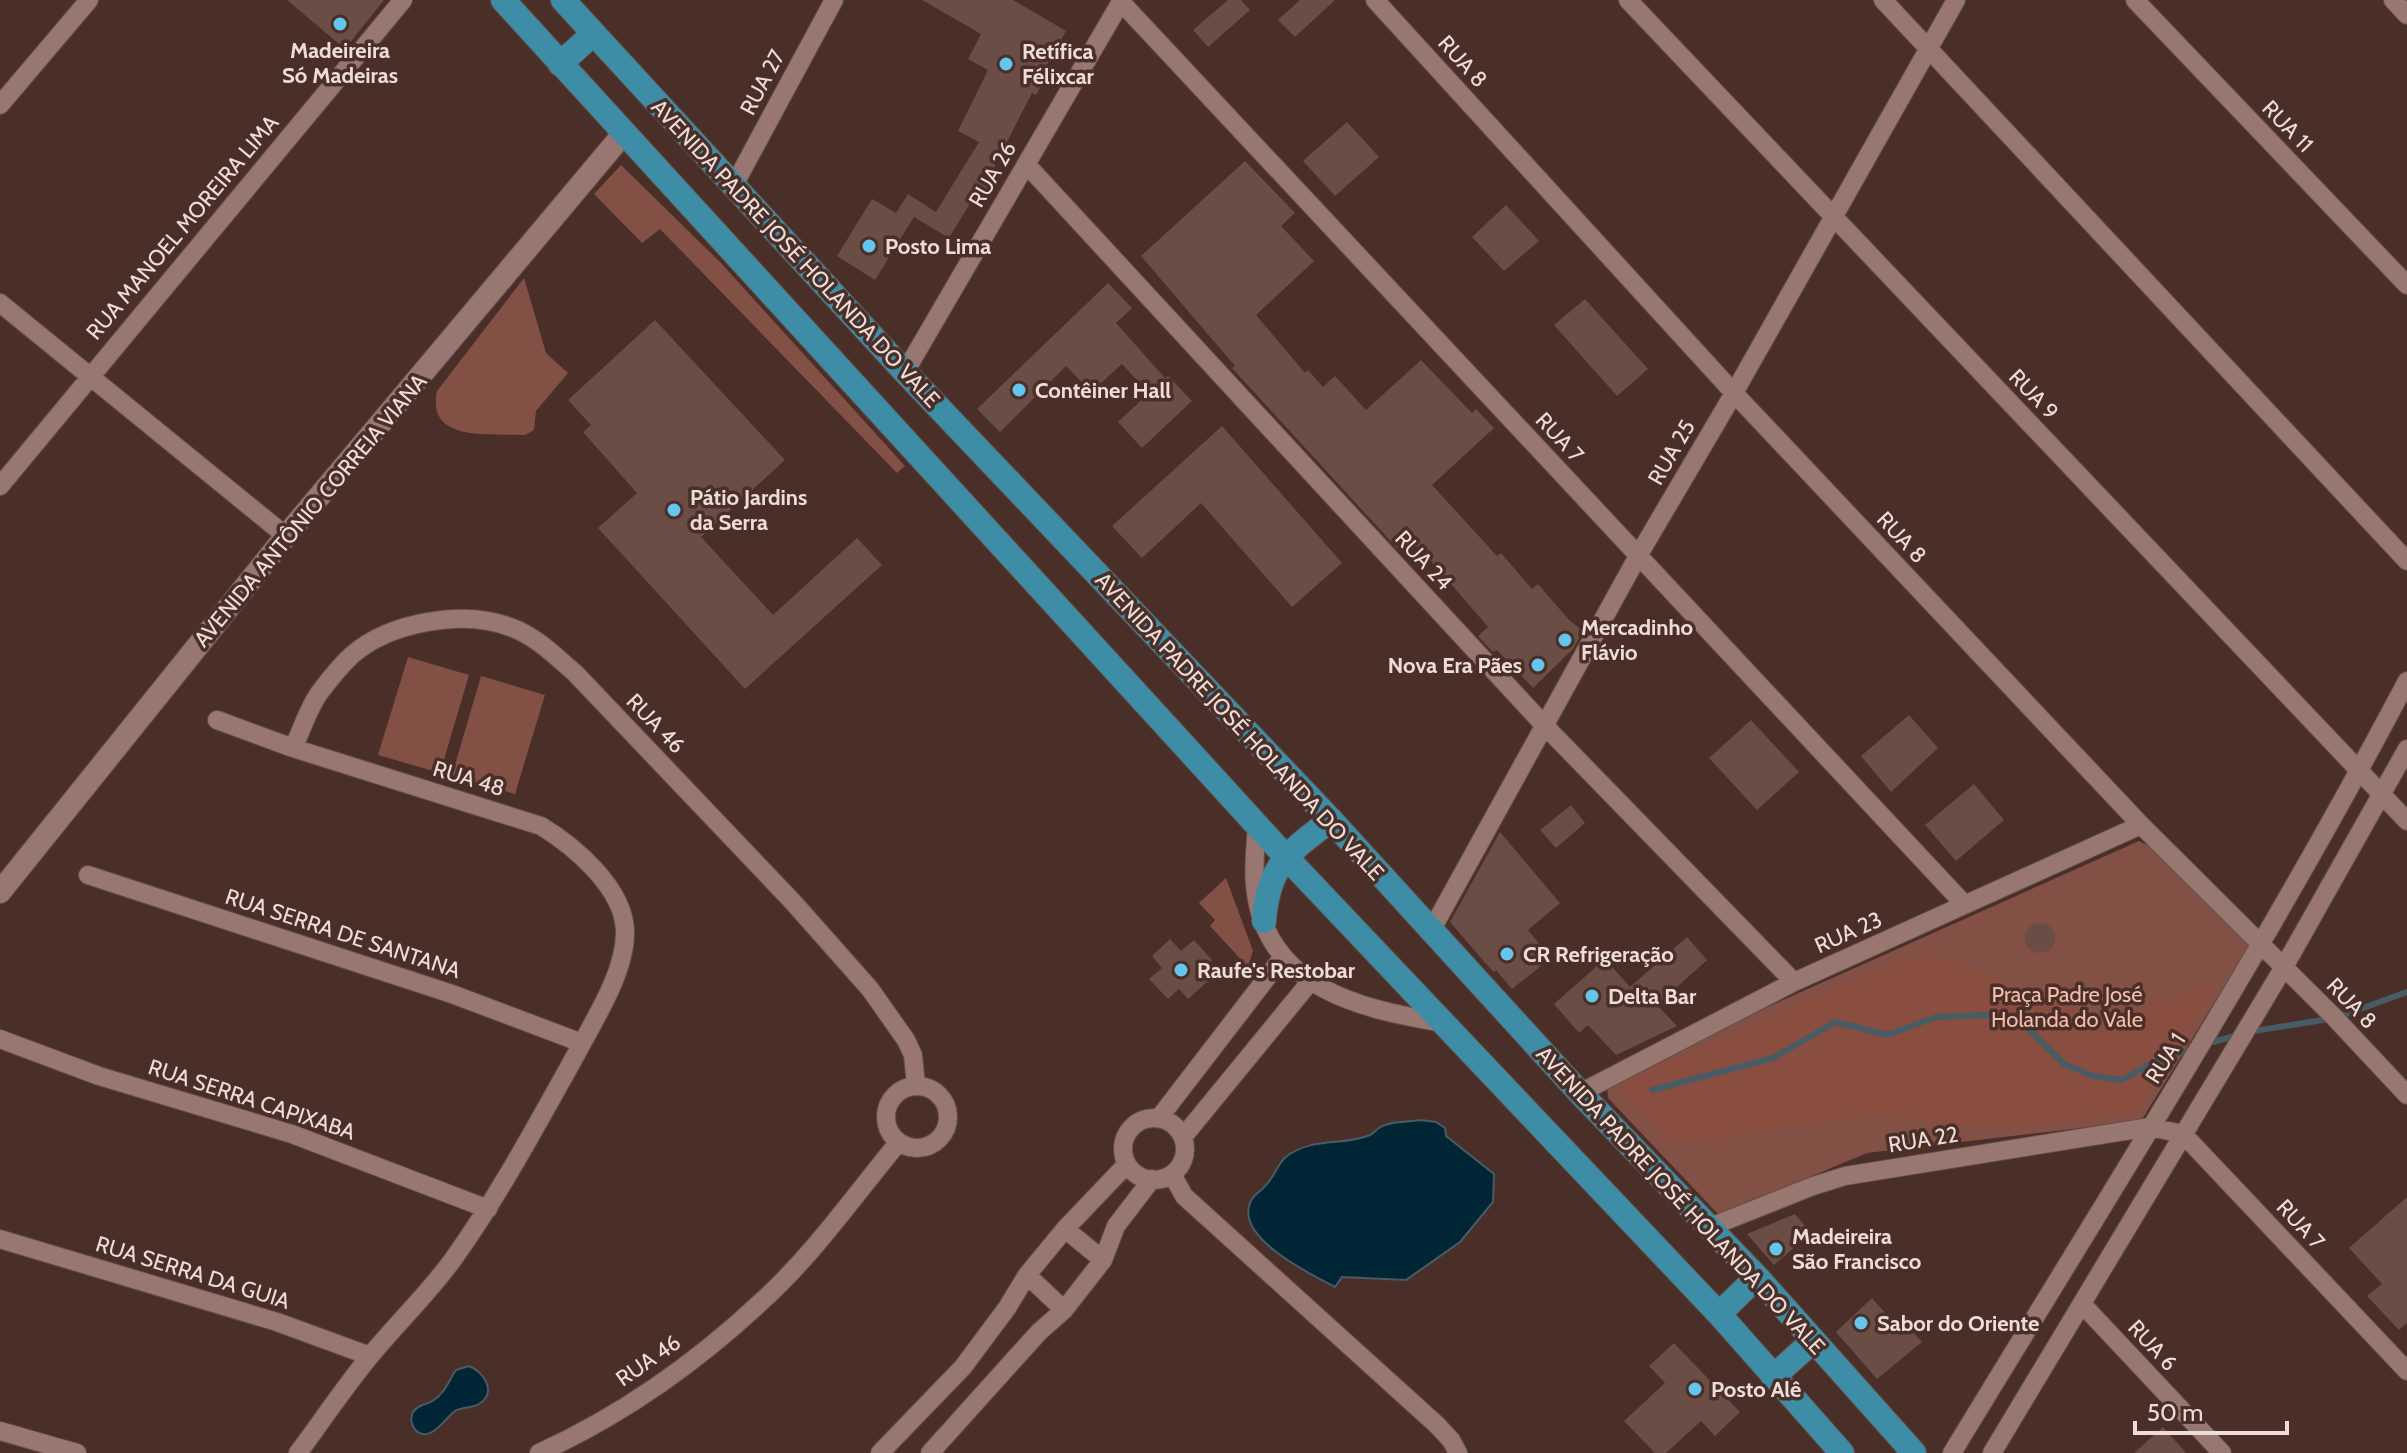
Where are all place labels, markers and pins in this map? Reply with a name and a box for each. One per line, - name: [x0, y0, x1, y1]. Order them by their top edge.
- marker: Madeireira Só Madeiras: [331, 15, 349, 33]
- place label: Madeireira Só Madeiras: [282, 37, 398, 89]
- place label: Retífica Félixcar: [1022, 38, 1095, 90]
- marker: Retífica Félixcar: [997, 55, 1015, 73]
- place label: Posto Lima: [885, 233, 991, 260]
- marker: Posto Lima: [860, 237, 878, 255]
- place label: Contêiner Hall: [1035, 377, 1171, 404]
- marker: Contêiner Hall: [1010, 381, 1028, 399]
- place label: Pátio Jardins da Serra: [690, 484, 807, 536]
- marker: Pátio Jardins da Serra: [665, 501, 683, 519]
- place label: Mercadinho Flávio: [1581, 614, 1693, 666]
- marker: Mercadinho Flávio: [1556, 631, 1574, 649]
- place label: Nova Era Pães: [1388, 652, 1522, 679]
- marker: Nova Era Pães: [1529, 656, 1547, 674]
- place label: CR Refrigeração: [1523, 941, 1674, 968]
- marker: CR Refrigeração: [1498, 945, 1516, 963]
- place label: Raufe's Restobar: [1197, 957, 1356, 984]
- marker: Raufe's Restobar: [1172, 961, 1190, 979]
- place label: Delta Bar: [1608, 983, 1697, 1010]
- marker: Delta Bar: [1583, 987, 1601, 1005]
- place label: Madeireira São Francisco: [1792, 1223, 1921, 1275]
- marker: Madeireira São Francisco: [1767, 1240, 1785, 1258]
- place label: Sabor do Oriente: [1877, 1310, 2039, 1337]
- marker: Sabor do Oriente: [1852, 1314, 1870, 1332]
- place label: Posto Alê: [1711, 1376, 1801, 1403]
- marker: Posto Alê: [1686, 1380, 1704, 1398]

